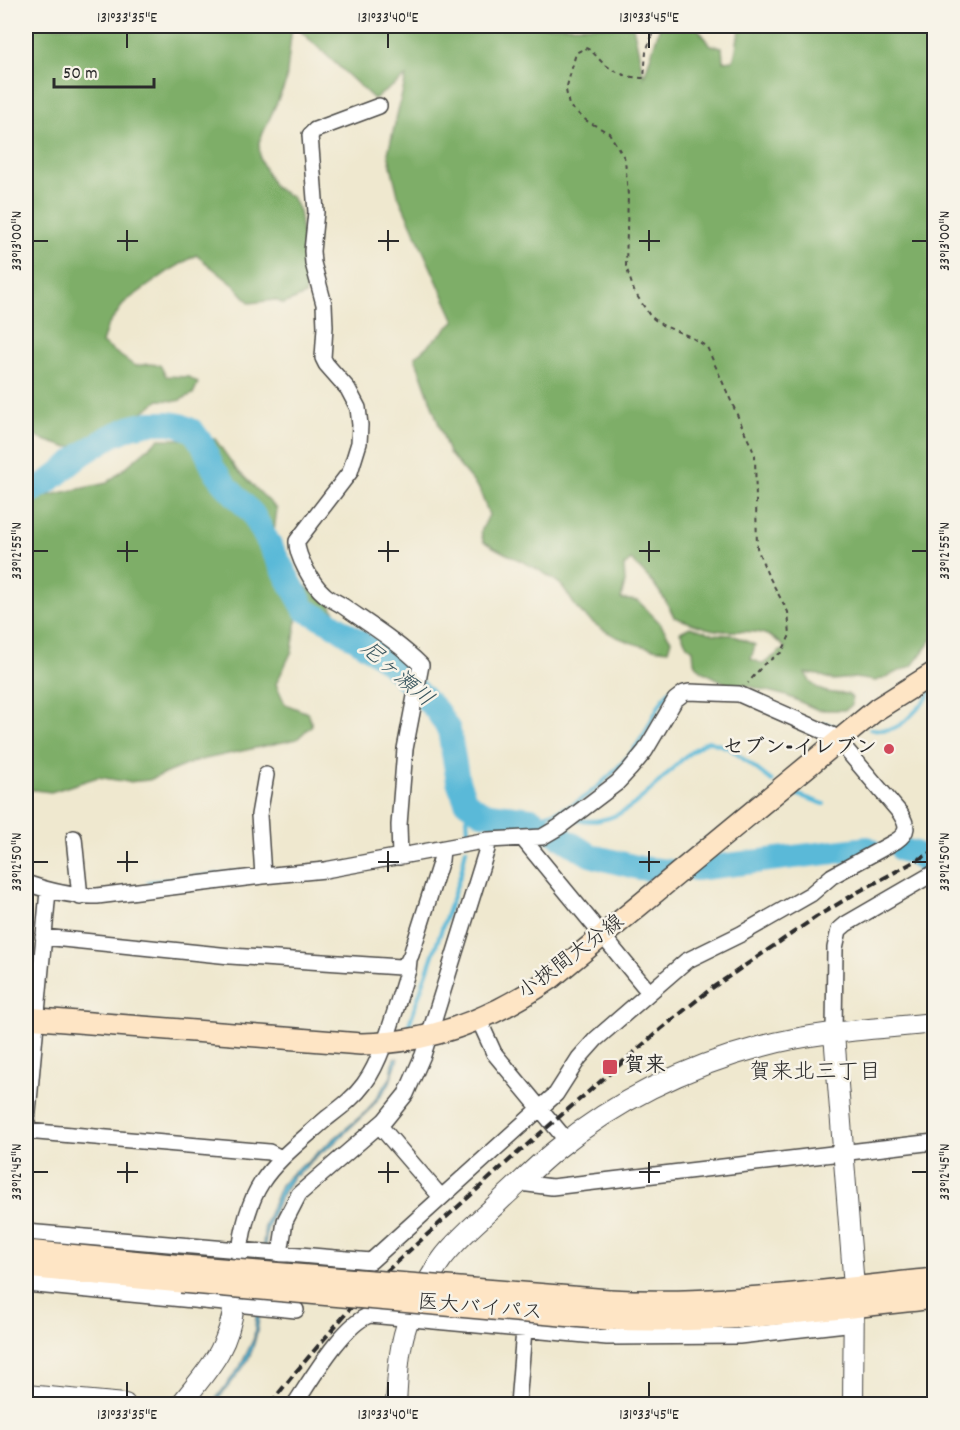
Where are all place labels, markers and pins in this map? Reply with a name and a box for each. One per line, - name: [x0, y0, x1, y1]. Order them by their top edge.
- place label: セブン-イレブン: [723, 734, 877, 764]
- marker: セブン-イレブン: [882, 742, 896, 756]
- place label: 賀来: [624, 1052, 666, 1082]
- marker: 賀来: [601, 1058, 619, 1076]

